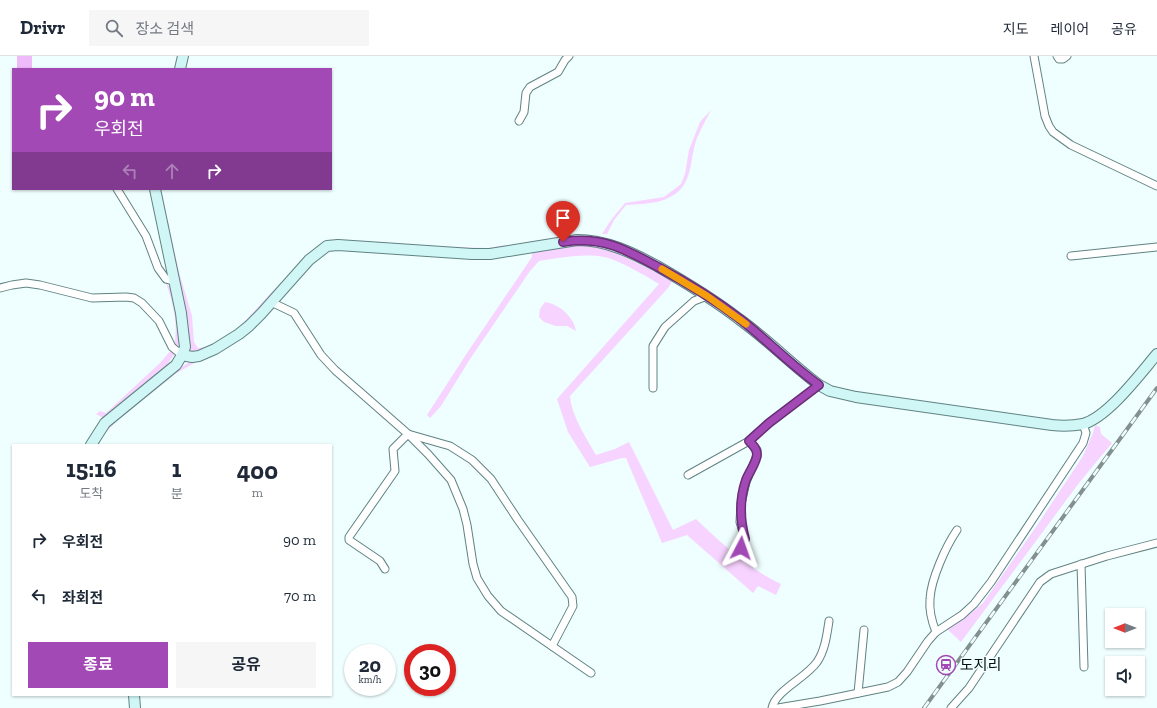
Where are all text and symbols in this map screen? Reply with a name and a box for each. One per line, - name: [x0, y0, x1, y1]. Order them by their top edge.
- search box: [89, 10, 369, 46]
- text: Drivr: [20, 16, 65, 39]
- icon: search: [103, 17, 125, 39]
- text: 장소 검색: [135, 20, 194, 38]
- text: 지도: [1003, 21, 1029, 38]
- text: 레이어: [1051, 21, 1089, 38]
- text: 공유: [1111, 21, 1137, 38]
- text: 90 m: [94, 80, 155, 113]
- icon: right: [28, 84, 80, 136]
- text: 우회전: [94, 118, 144, 140]
- icon: left: [119, 160, 141, 182]
- icon: ahead: [161, 160, 183, 182]
- icon: right: [203, 160, 225, 182]
- pin: [546, 201, 580, 242]
- icon: arrive: [552, 207, 574, 229]
- text: 15:16: [66, 454, 117, 483]
- text: 1: [172, 454, 182, 483]
- text: 400: [237, 456, 278, 485]
- text: m: [252, 485, 263, 500]
- text: 도착: [79, 486, 103, 501]
- text: 분: [171, 486, 183, 501]
- position arrow: [720, 527, 762, 569]
- icon: right: [28, 529, 50, 551]
- text: 90 m: [283, 531, 316, 549]
- text: 우회전: [62, 533, 103, 551]
- icon: left: [28, 585, 50, 607]
- text: 70 m: [284, 587, 316, 605]
- text: 좌회전: [62, 589, 103, 607]
- north arrow: [1105, 608, 1145, 648]
- map controls: [1105, 608, 1145, 696]
- button: 종료: [28, 642, 168, 688]
- button: 공유: [176, 642, 316, 688]
- speed limit sign: 30: [404, 644, 456, 696]
- text: 20: [359, 653, 381, 677]
- station icon: 도지리: [935, 654, 957, 676]
- place label: 도지리: [960, 656, 1001, 674]
- button: sound: [1105, 656, 1145, 696]
- text: km/h: [359, 674, 381, 686]

